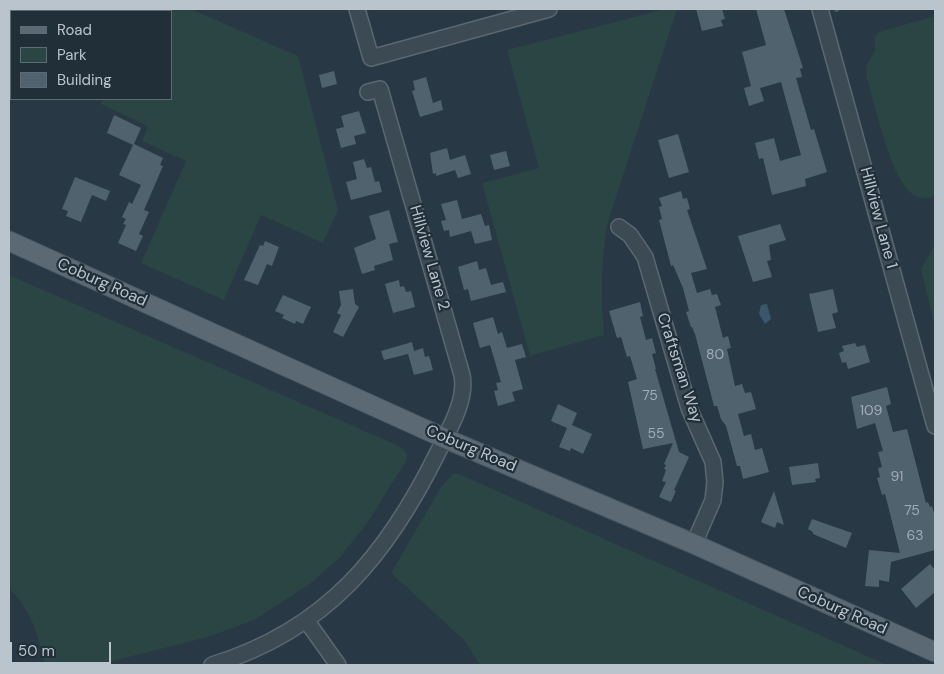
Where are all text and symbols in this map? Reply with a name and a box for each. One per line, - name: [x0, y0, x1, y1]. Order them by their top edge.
- legend: [10, 10, 172, 100]
- text: Road: [57, 20, 92, 40]
- text: Park: [57, 45, 87, 65]
- text: Building: [57, 70, 112, 90]
- street label: Hillview Lane 1: [855, 165, 901, 271]
- street label: Hillview Lane 2: [405, 203, 453, 313]
- street label: Coburg Road: [54, 255, 150, 311]
- street label: Craftsman Way: [652, 311, 706, 425]
- house number: 80: [706, 347, 724, 363]
- house number: 75: [642, 388, 658, 404]
- house number: 109: [860, 403, 882, 419]
- street label: Coburg Road: [423, 421, 519, 477]
- house number: 55: [647, 426, 665, 442]
- house number: 91: [891, 469, 903, 485]
- house number: 75: [904, 503, 920, 519]
- house number: 63: [906, 528, 924, 544]
- street label: Coburg Road: [794, 583, 890, 639]
- scale bar: [12, 632, 114, 664]
- text: 50 m: [18, 641, 55, 661]

